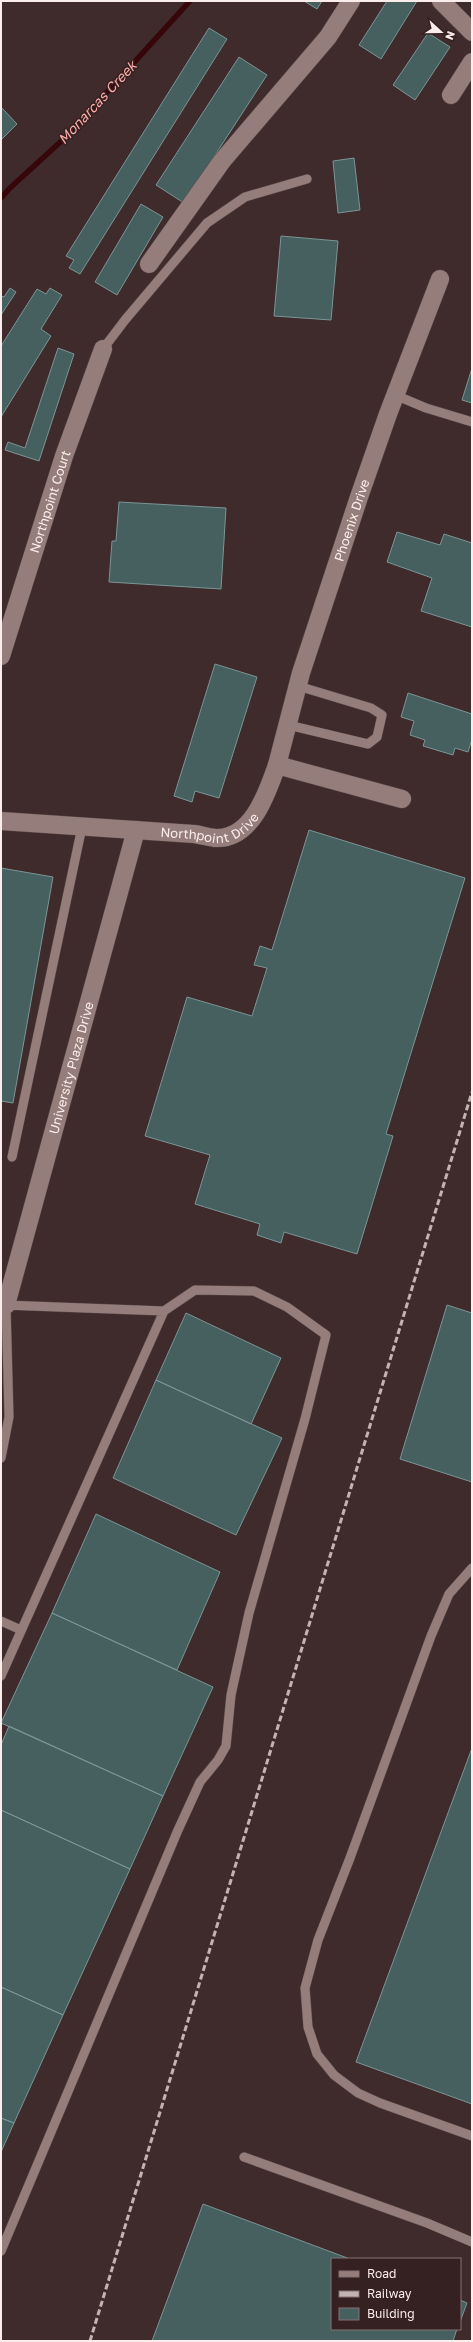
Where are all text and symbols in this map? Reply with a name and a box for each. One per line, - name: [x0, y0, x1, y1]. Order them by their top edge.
- north arrow: [421, 12, 461, 52]
- text: N: [443, 30, 458, 42]
- water label: Monarcas Creek: [54, 55, 141, 147]
- street label: Northpoint Court: [26, 448, 73, 555]
- street label: Phoenix Drive: [330, 477, 373, 564]
- street label: Northpoint Drive: [160, 809, 262, 846]
- street label: University Plaza Drive: [45, 1000, 97, 1136]
- legend: [331, 2258, 461, 2330]
- text: Road: [367, 2266, 396, 2281]
- text: Railway: [367, 2286, 412, 2301]
- text: Building: [367, 2306, 415, 2321]

